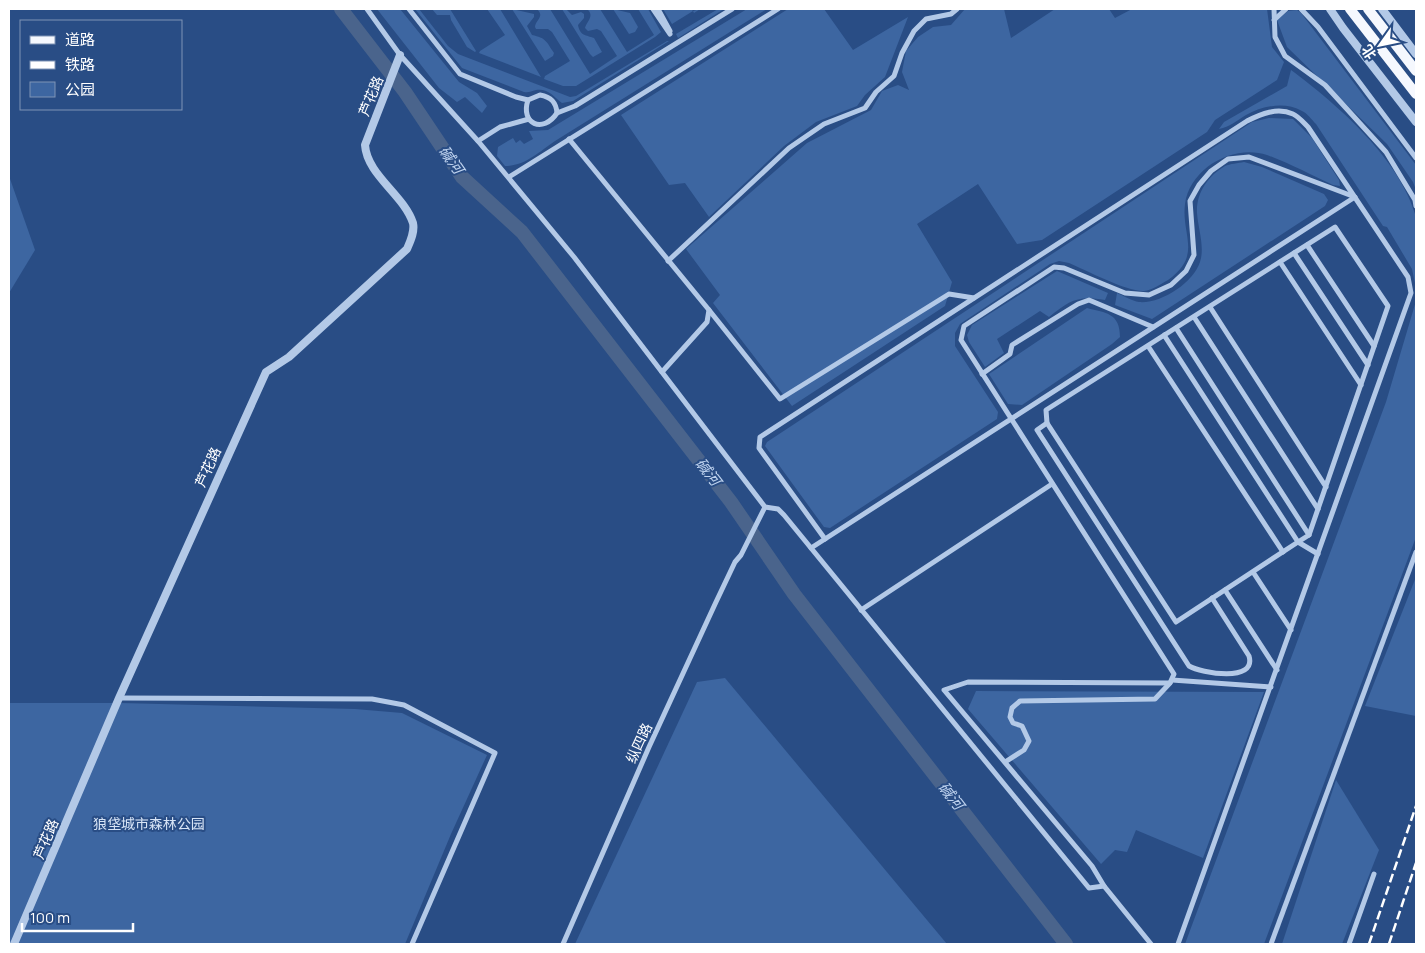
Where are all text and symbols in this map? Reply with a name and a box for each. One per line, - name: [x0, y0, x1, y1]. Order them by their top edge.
- legend: [20, 20, 182, 110]
- north arrow: [1355, 20, 1405, 70]
- text: 道路: [65, 29, 95, 50]
- text: 北: [1357, 41, 1380, 63]
- text: 铁路: [65, 54, 95, 75]
- street label: 芦花路: [354, 73, 387, 119]
- text: 公园: [65, 79, 95, 100]
- water label: 碱河: [434, 141, 470, 180]
- street label: 芦花路: [190, 444, 225, 490]
- water label: 碱河: [691, 453, 728, 492]
- street label: 纵四路: [621, 720, 656, 766]
- water label: 碱河: [934, 777, 971, 816]
- park label: 狼垡城市森林公园: [93, 814, 205, 833]
- street label: 芦花路: [29, 816, 62, 862]
- scale bar: [22, 900, 134, 932]
- text: 100 m: [30, 907, 70, 928]

